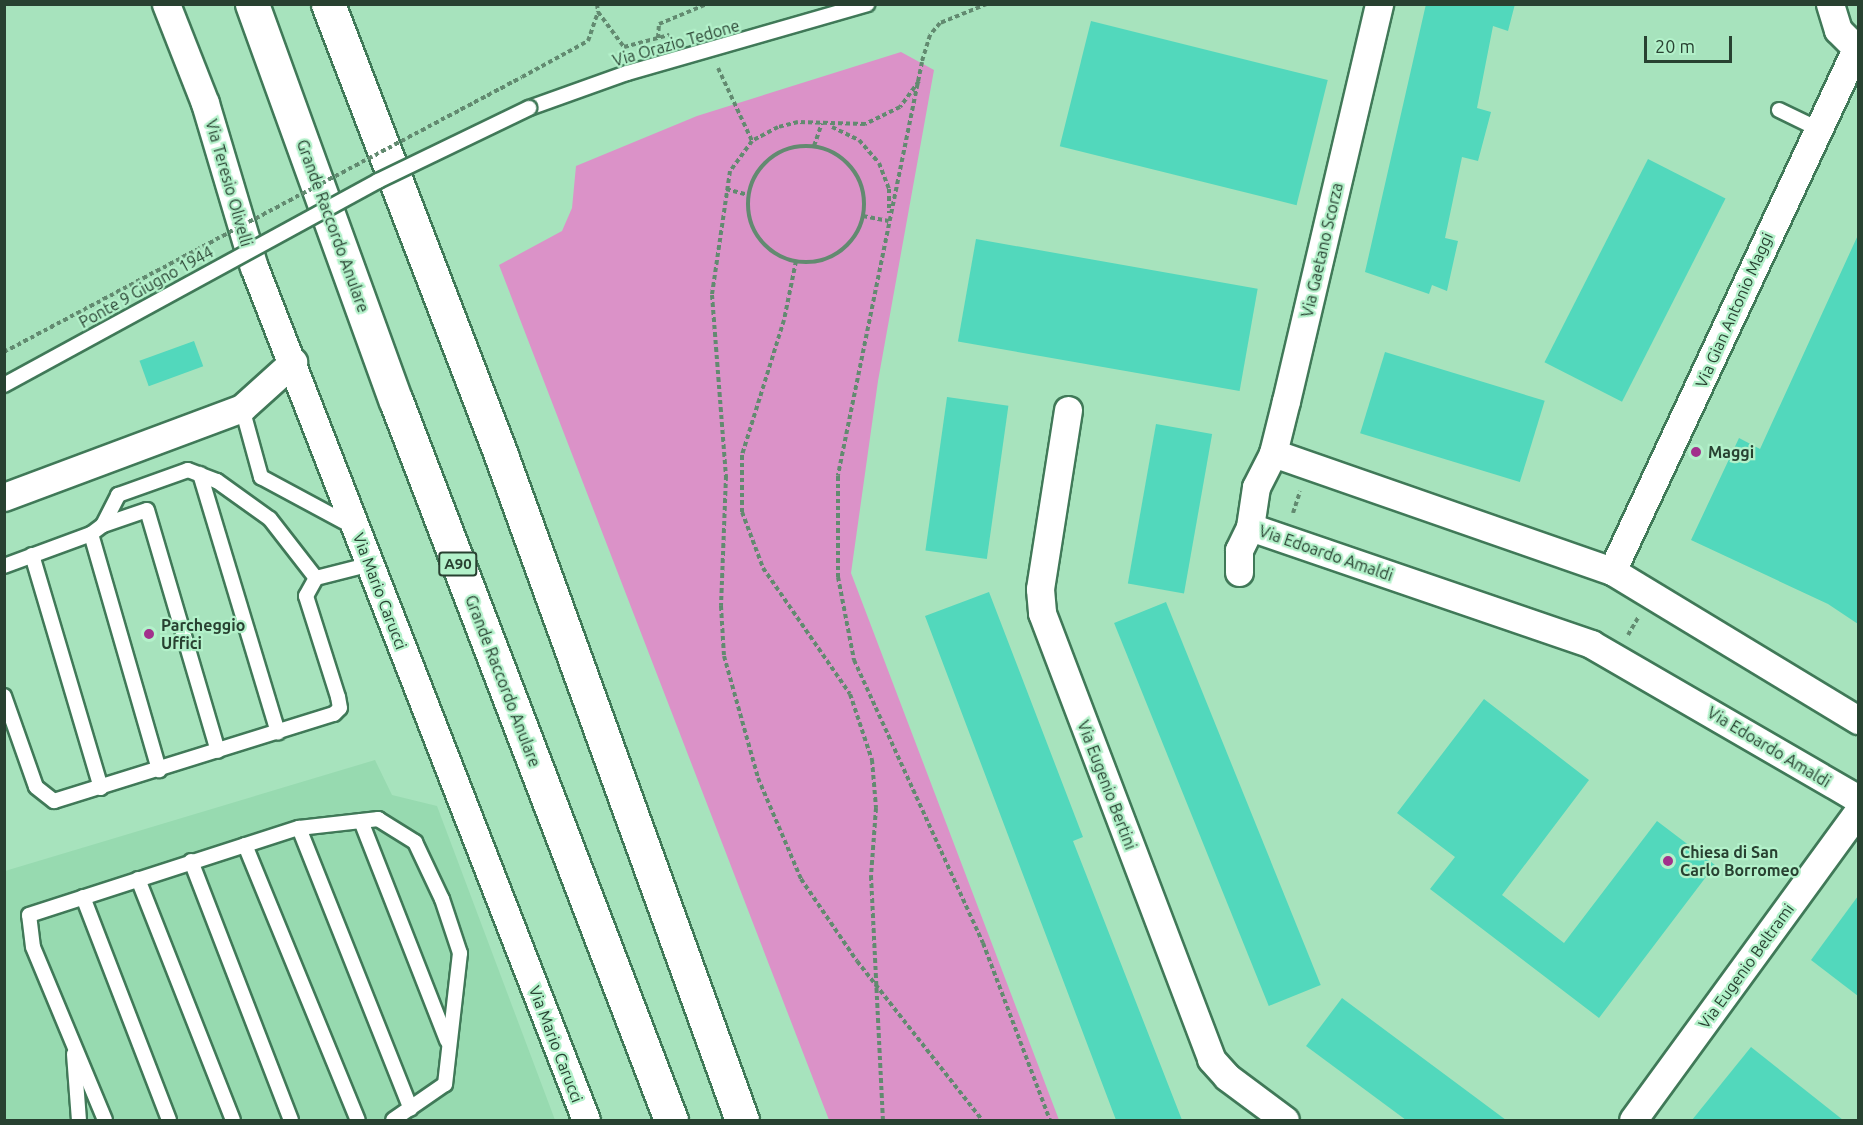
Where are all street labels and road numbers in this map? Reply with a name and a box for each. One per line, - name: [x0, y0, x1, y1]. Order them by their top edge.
- street label: Via Orazio Tedone: [610, 16, 742, 70]
- street label: Via Teresio Olivelli: [202, 117, 256, 249]
- street label: Grande Raccordo Anulare: [293, 137, 373, 315]
- street label: Via Gaetano Scorza: [1297, 181, 1347, 319]
- street label: Via Gian Antonio Maggi: [1691, 230, 1777, 390]
- street label: Ponte 9 Giugno 1944: [76, 242, 216, 332]
- street label: Via Edoardo Amaldi: [1256, 521, 1396, 585]
- street label: Via Mario Carucci: [349, 530, 411, 652]
- road number: A90: [437, 552, 479, 576]
- street label: Grande Raccordo Anulare: [461, 592, 545, 770]
- street label: Via Edoardo Amaldi: [1704, 703, 1834, 791]
- street label: Via Eugenio Bertini: [1074, 718, 1140, 852]
- street label: Via Eugenio Beltrami: [1694, 900, 1798, 1032]
- street label: Via Mario Carucci: [525, 983, 587, 1105]

